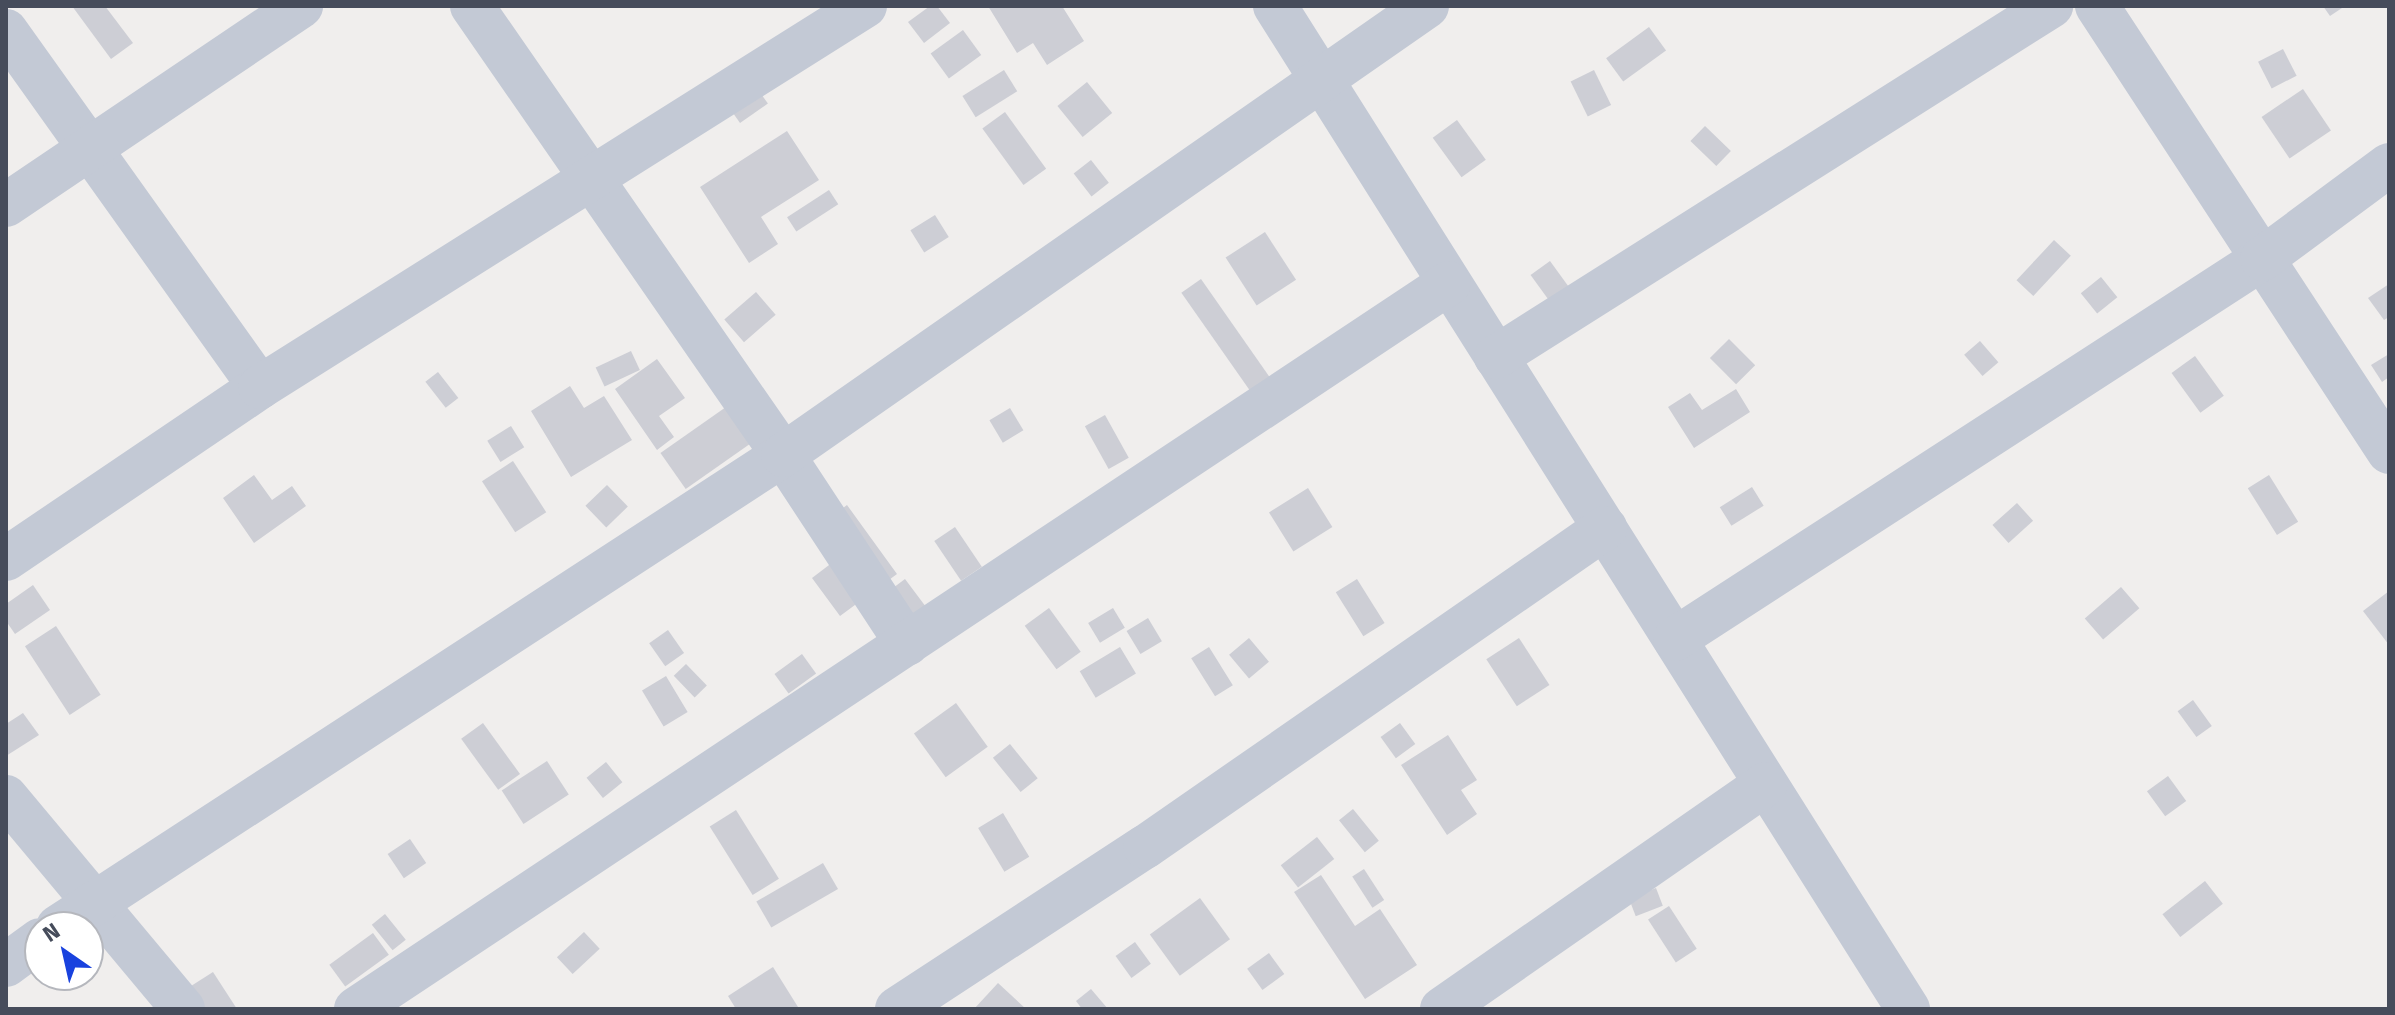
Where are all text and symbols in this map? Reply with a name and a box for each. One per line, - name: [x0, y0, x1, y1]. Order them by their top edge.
- north arrow: [24, 911, 104, 991]
- text: N: [38, 917, 65, 948]

